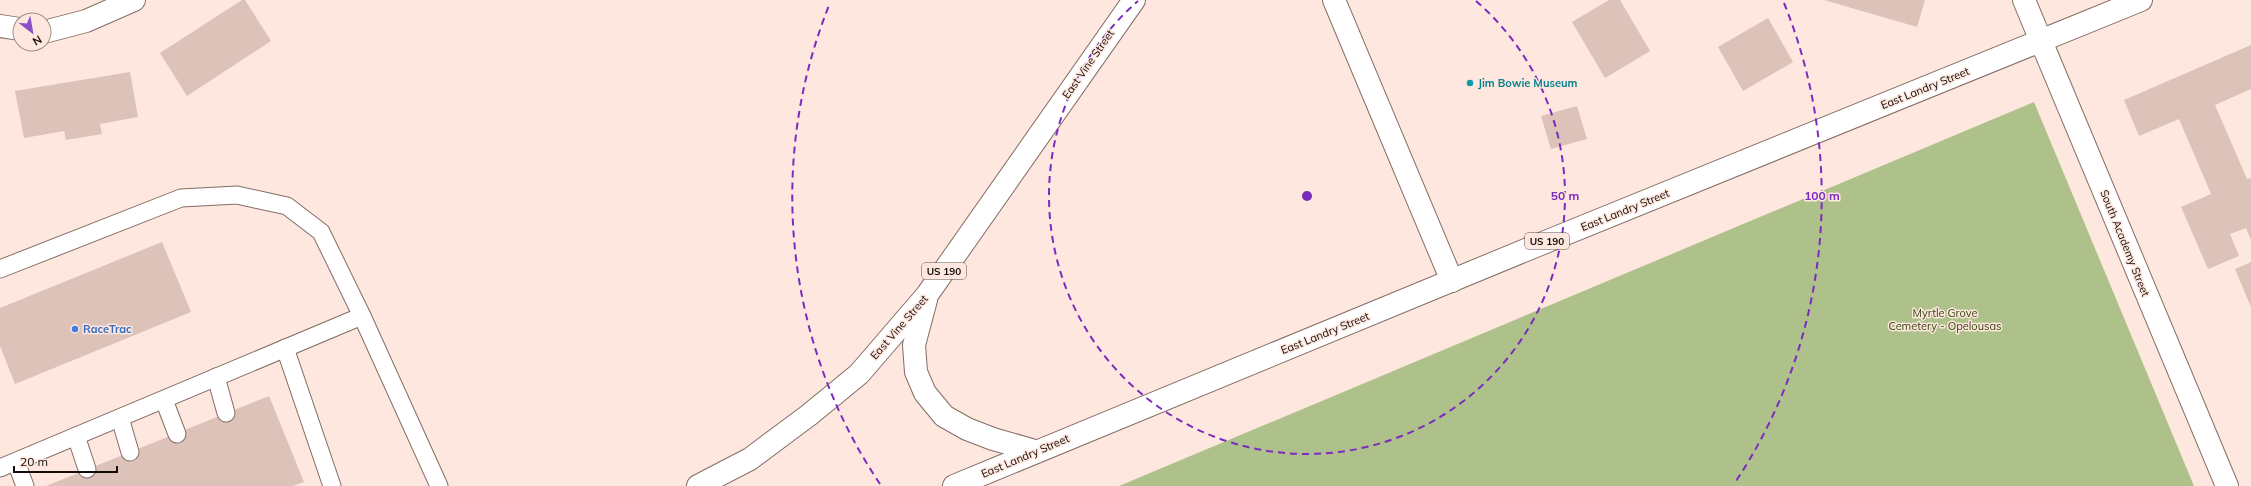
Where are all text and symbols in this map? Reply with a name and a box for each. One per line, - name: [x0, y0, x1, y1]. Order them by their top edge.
- north arrow: [12, 12, 52, 52]
- street label: East Vine Street: [1059, 27, 1117, 101]
- text: N: [30, 32, 44, 49]
- street label: East Landry Street: [1879, 64, 1971, 112]
- place label: Jim Bowie Museum: [1478, 76, 1578, 90]
- marker: Jim Bowie Museum: [1465, 78, 1475, 88]
- street label: East Landry Street: [1579, 186, 1671, 234]
- text: 50 m: [1551, 188, 1579, 203]
- text: 100 m: [1804, 188, 1840, 203]
- street label: South Academy Street: [2097, 188, 2153, 299]
- centre of rings: [1300, 189, 1314, 203]
- road number: US 190: [1525, 233, 1569, 249]
- road number: US 190: [922, 263, 966, 279]
- street label: East Vine Street: [867, 292, 931, 362]
- park label: Myrtle Grove Cemetery - Opelousas: [1889, 306, 2002, 333]
- street label: East Landry Street: [1279, 309, 1371, 357]
- place label: RaceTrac: [83, 322, 132, 336]
- marker: RaceTrac: [70, 324, 80, 334]
- street label: East Landry Street: [979, 431, 1071, 481]
- scale bar: [14, 448, 117, 474]
- text: 20 m: [20, 454, 48, 469]

